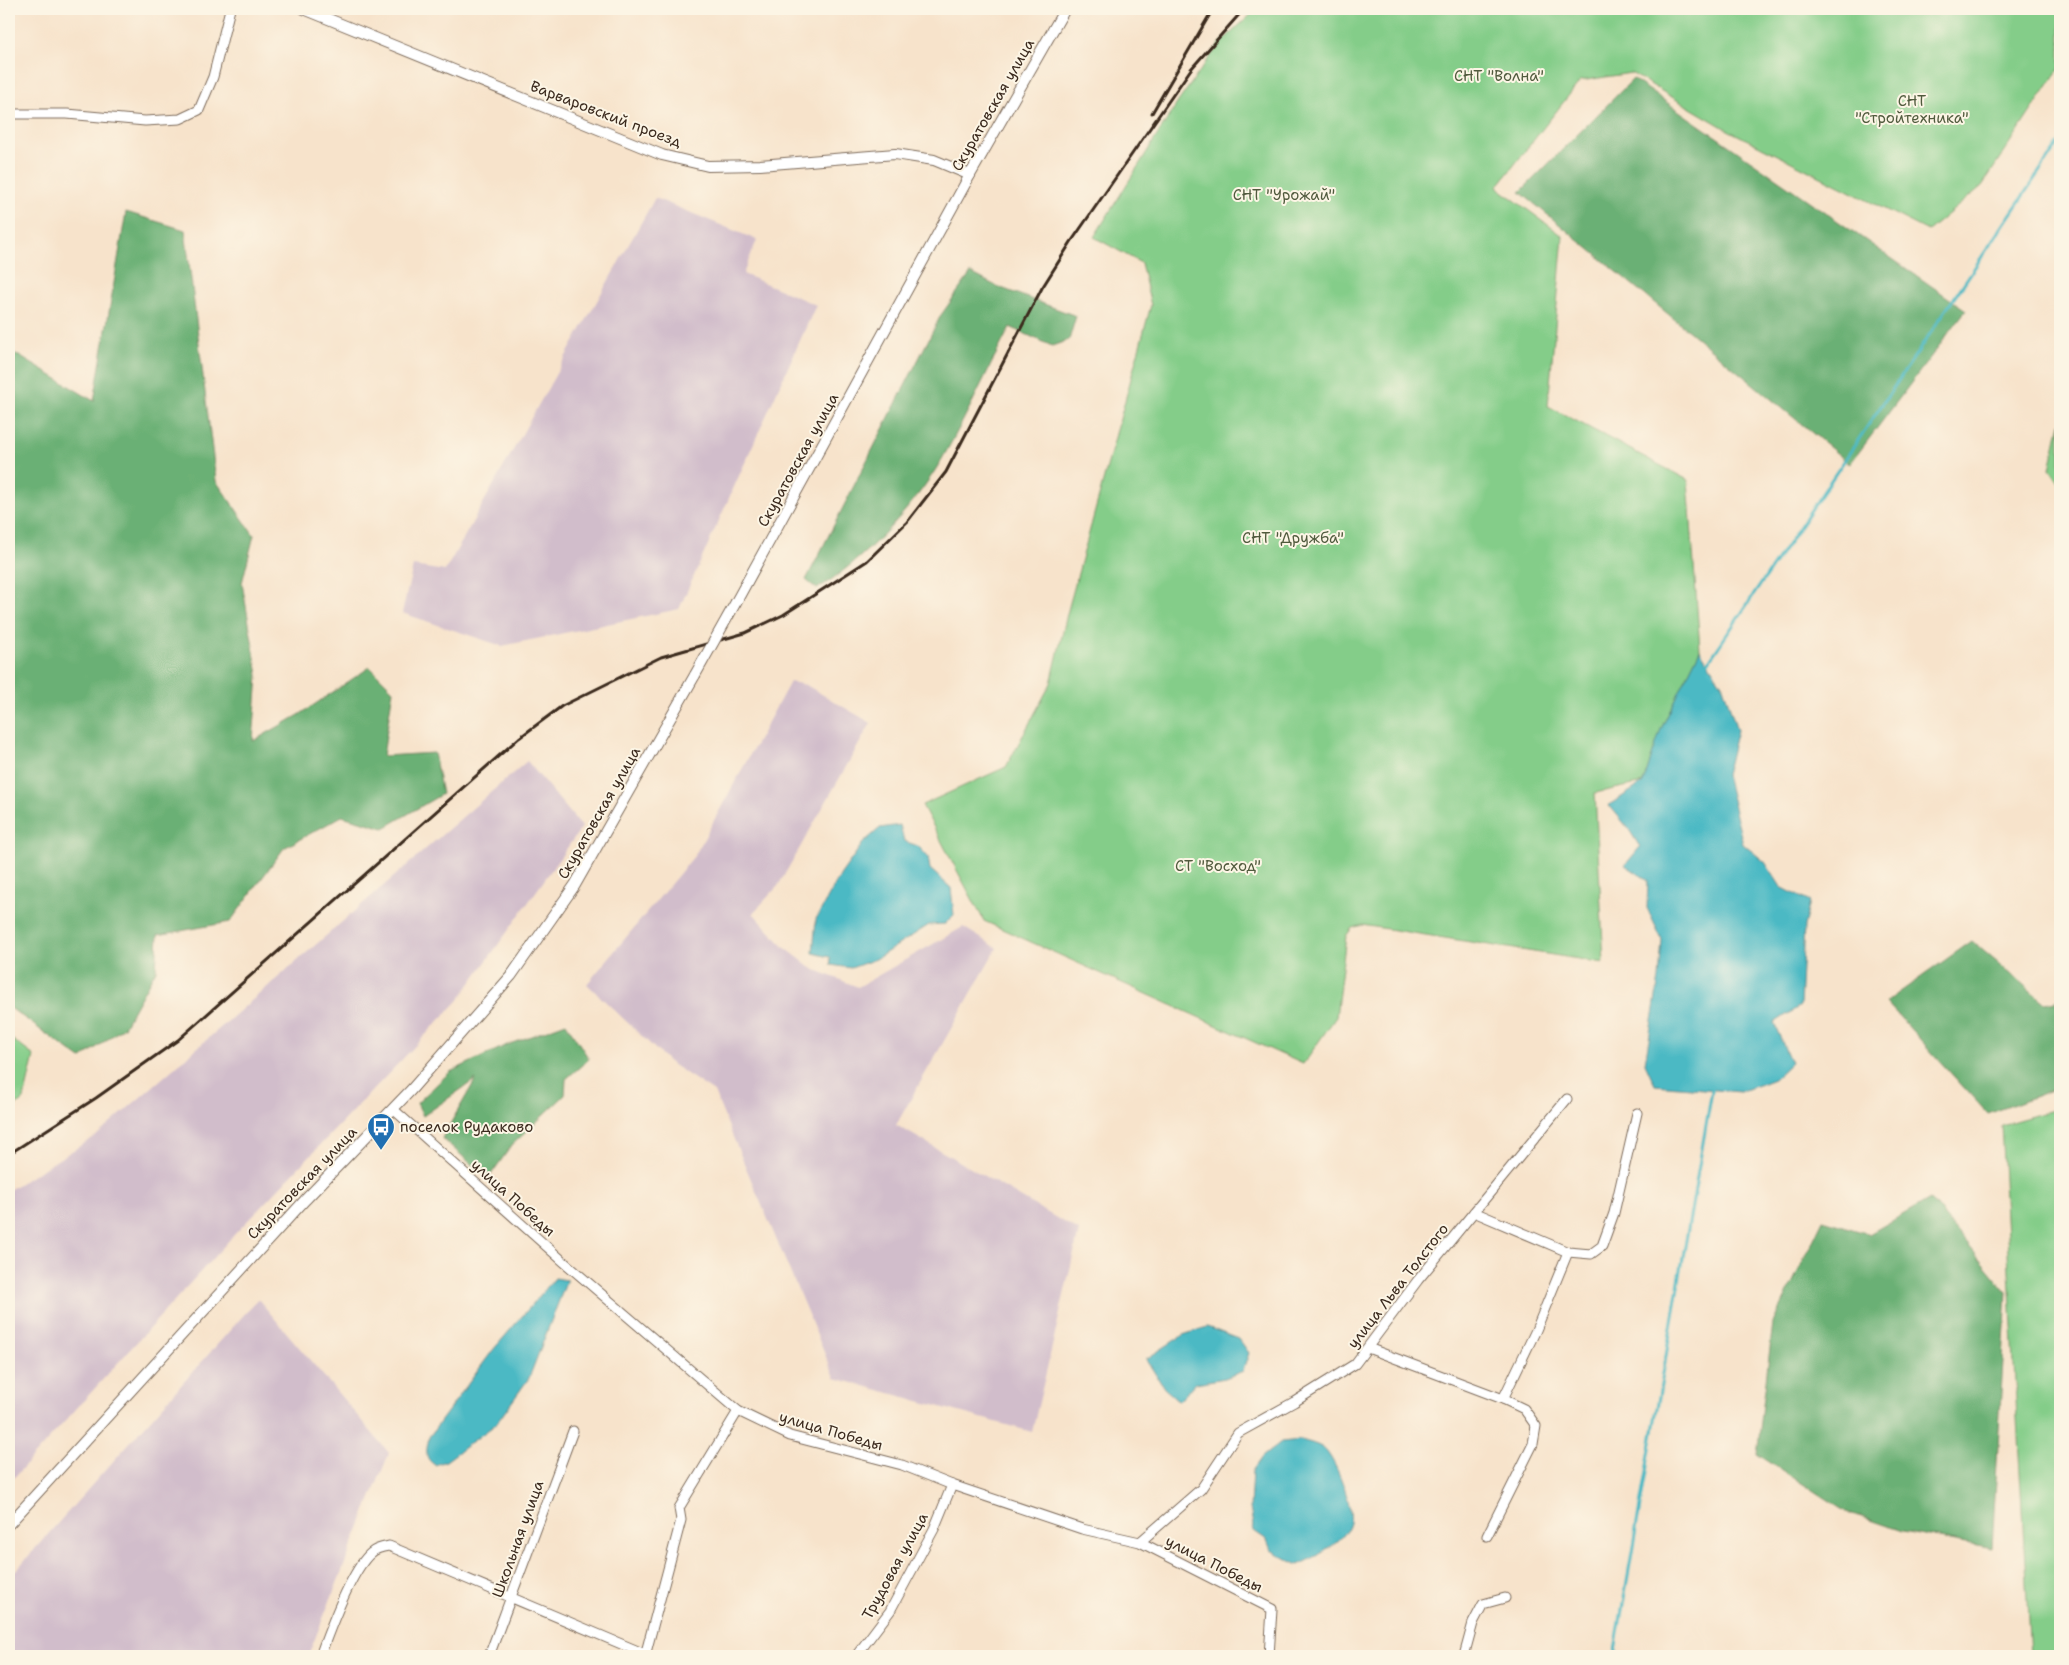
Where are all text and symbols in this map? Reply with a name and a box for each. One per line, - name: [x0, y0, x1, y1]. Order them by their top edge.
- street label: Скуратовская улица: [947, 35, 1039, 175]
- park label: СНТ "Волна": [1454, 66, 1544, 86]
- street label: Варваровский проезд: [528, 76, 685, 152]
- park label: СНТ "Стройтехника": [1855, 91, 1969, 128]
- park label: СНТ "Урожай": [1233, 185, 1335, 205]
- street label: Скуратовская улица: [753, 389, 843, 530]
- park label: СНТ "Дружба": [1242, 528, 1344, 548]
- street label: Скуратовская улица: [553, 743, 645, 883]
- park label: СТ "Восход": [1175, 856, 1261, 876]
- bus stop icon: поселок Рудаково: [366, 1112, 396, 1151]
- place label: поселок Рудаково: [400, 1117, 533, 1137]
- street label: Скуратовская улица: [243, 1122, 362, 1244]
- street label: улица Победы: [467, 1155, 559, 1241]
- street label: улица Льва Толстого: [1343, 1219, 1453, 1353]
- street label: улица Победы: [777, 1407, 885, 1455]
- street label: Школьная улица: [487, 1477, 549, 1600]
- street label: Трудовая улица: [857, 1509, 933, 1623]
- street label: улица Победы: [1162, 1531, 1266, 1597]

